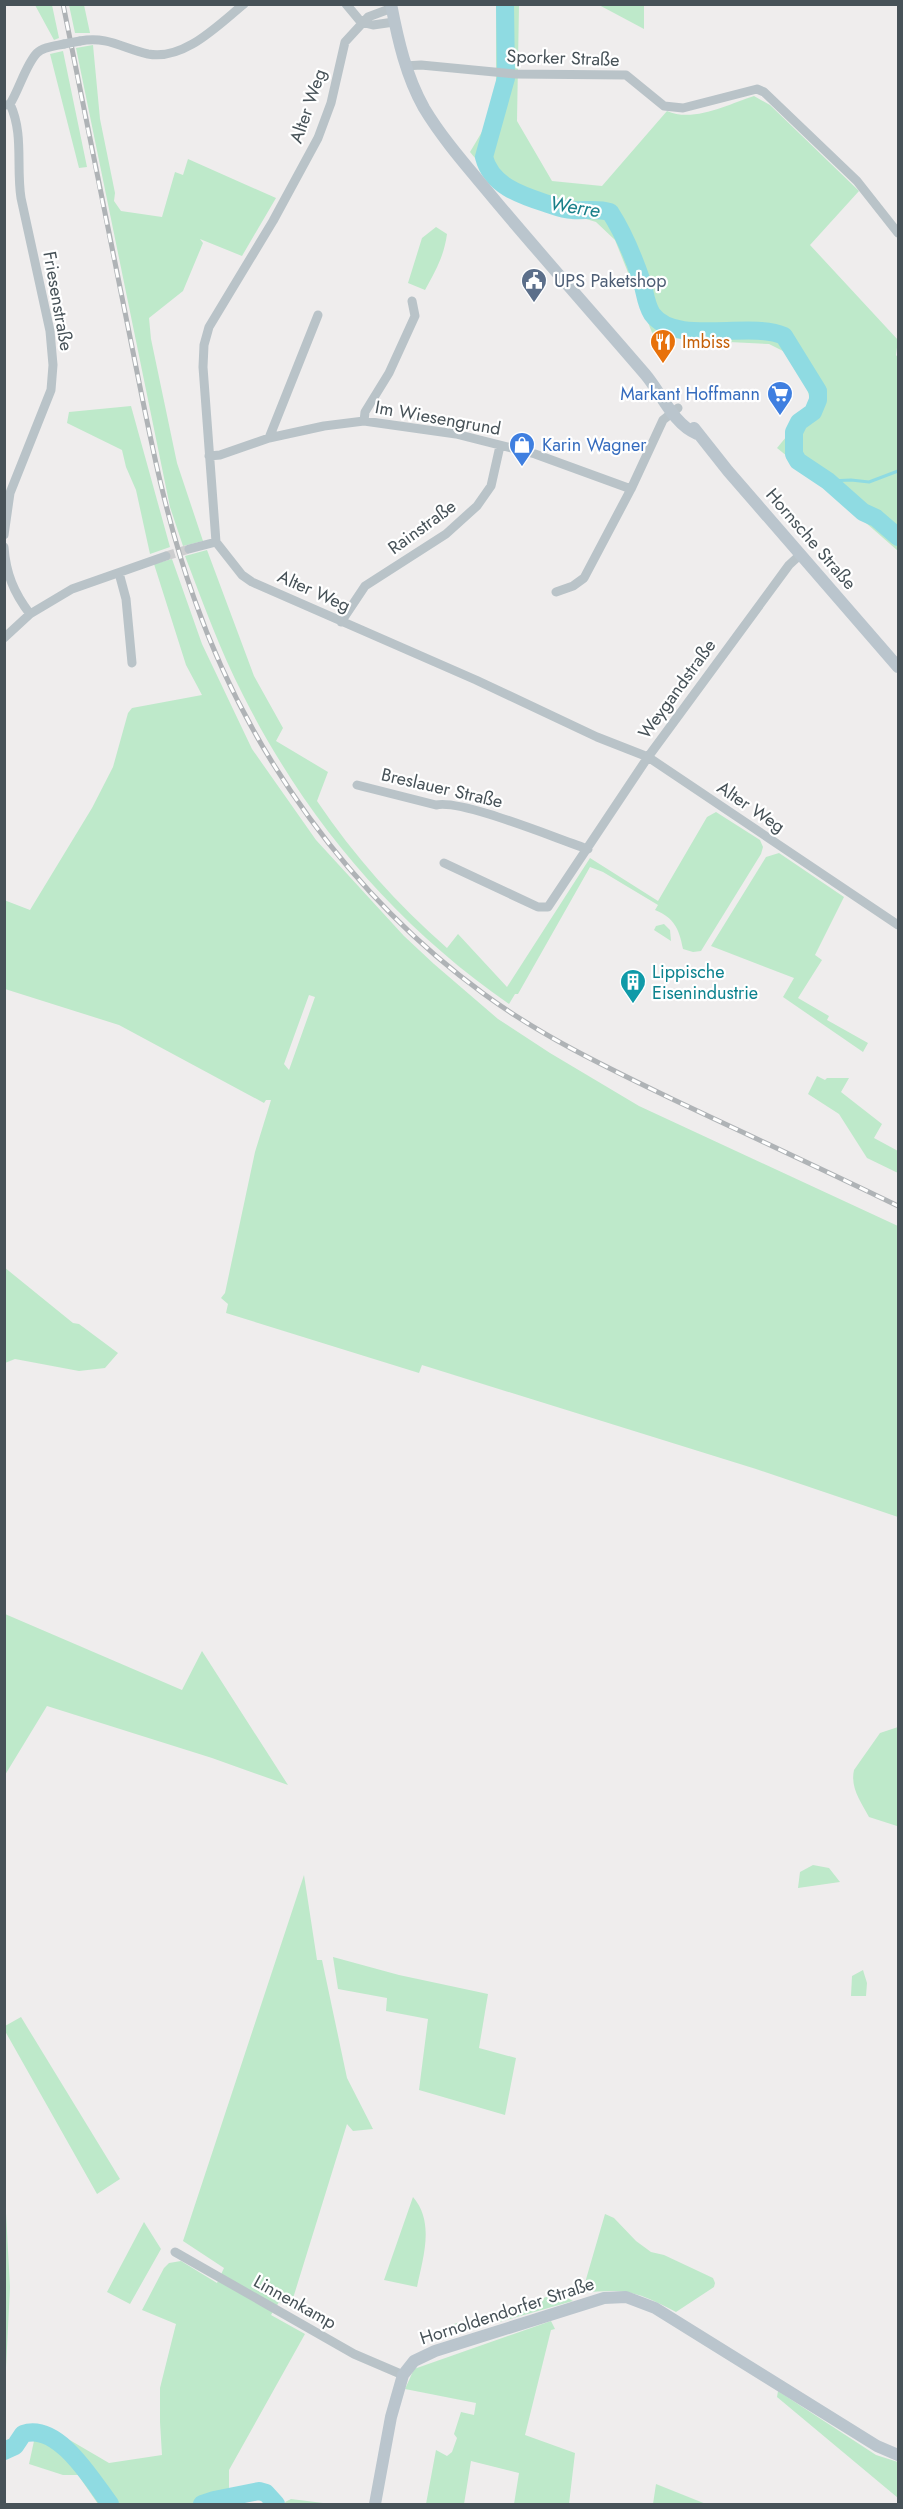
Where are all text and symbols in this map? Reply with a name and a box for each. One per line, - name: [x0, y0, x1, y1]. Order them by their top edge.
- street label: Sporker Straße: [506, 43, 620, 73]
- street label: Alter Weg: [283, 65, 333, 147]
- water label: Werre: [548, 189, 602, 225]
- street label: Friesenstraße: [36, 249, 80, 353]
- public building icon: UPS Paketshop: [519, 266, 549, 304]
- place label: UPS Paketshop: [554, 268, 666, 294]
- restaurant icon: Imbiss: [648, 327, 678, 365]
- place label: Imbiss: [682, 329, 730, 355]
- supermarket icon: Markant Hoffmann: [765, 379, 795, 417]
- place label: Markant Hoffmann: [620, 381, 760, 407]
- street label: Im Wiesengrund: [373, 394, 503, 442]
- shop icon: Karin Wagner: [507, 430, 537, 468]
- place label: Karin Wagner: [542, 432, 647, 458]
- street label: Hornsche Straße: [760, 483, 862, 595]
- street label: Rainstraße: [383, 493, 461, 561]
- street label: Alter Weg: [273, 563, 355, 619]
- street label: Weygandstraße: [632, 634, 722, 744]
- street label: Breslauer Straße: [379, 761, 505, 815]
- street label: Alter Weg: [712, 775, 790, 839]
- place label: Lippische Eisenindustrie: [652, 959, 758, 1006]
- building icon: Lippische Eisenindustrie: [618, 967, 648, 1005]
- street label: Linnenkamp: [249, 2269, 341, 2335]
- street label: Hornoldendorfer Straße: [416, 2271, 598, 2351]

